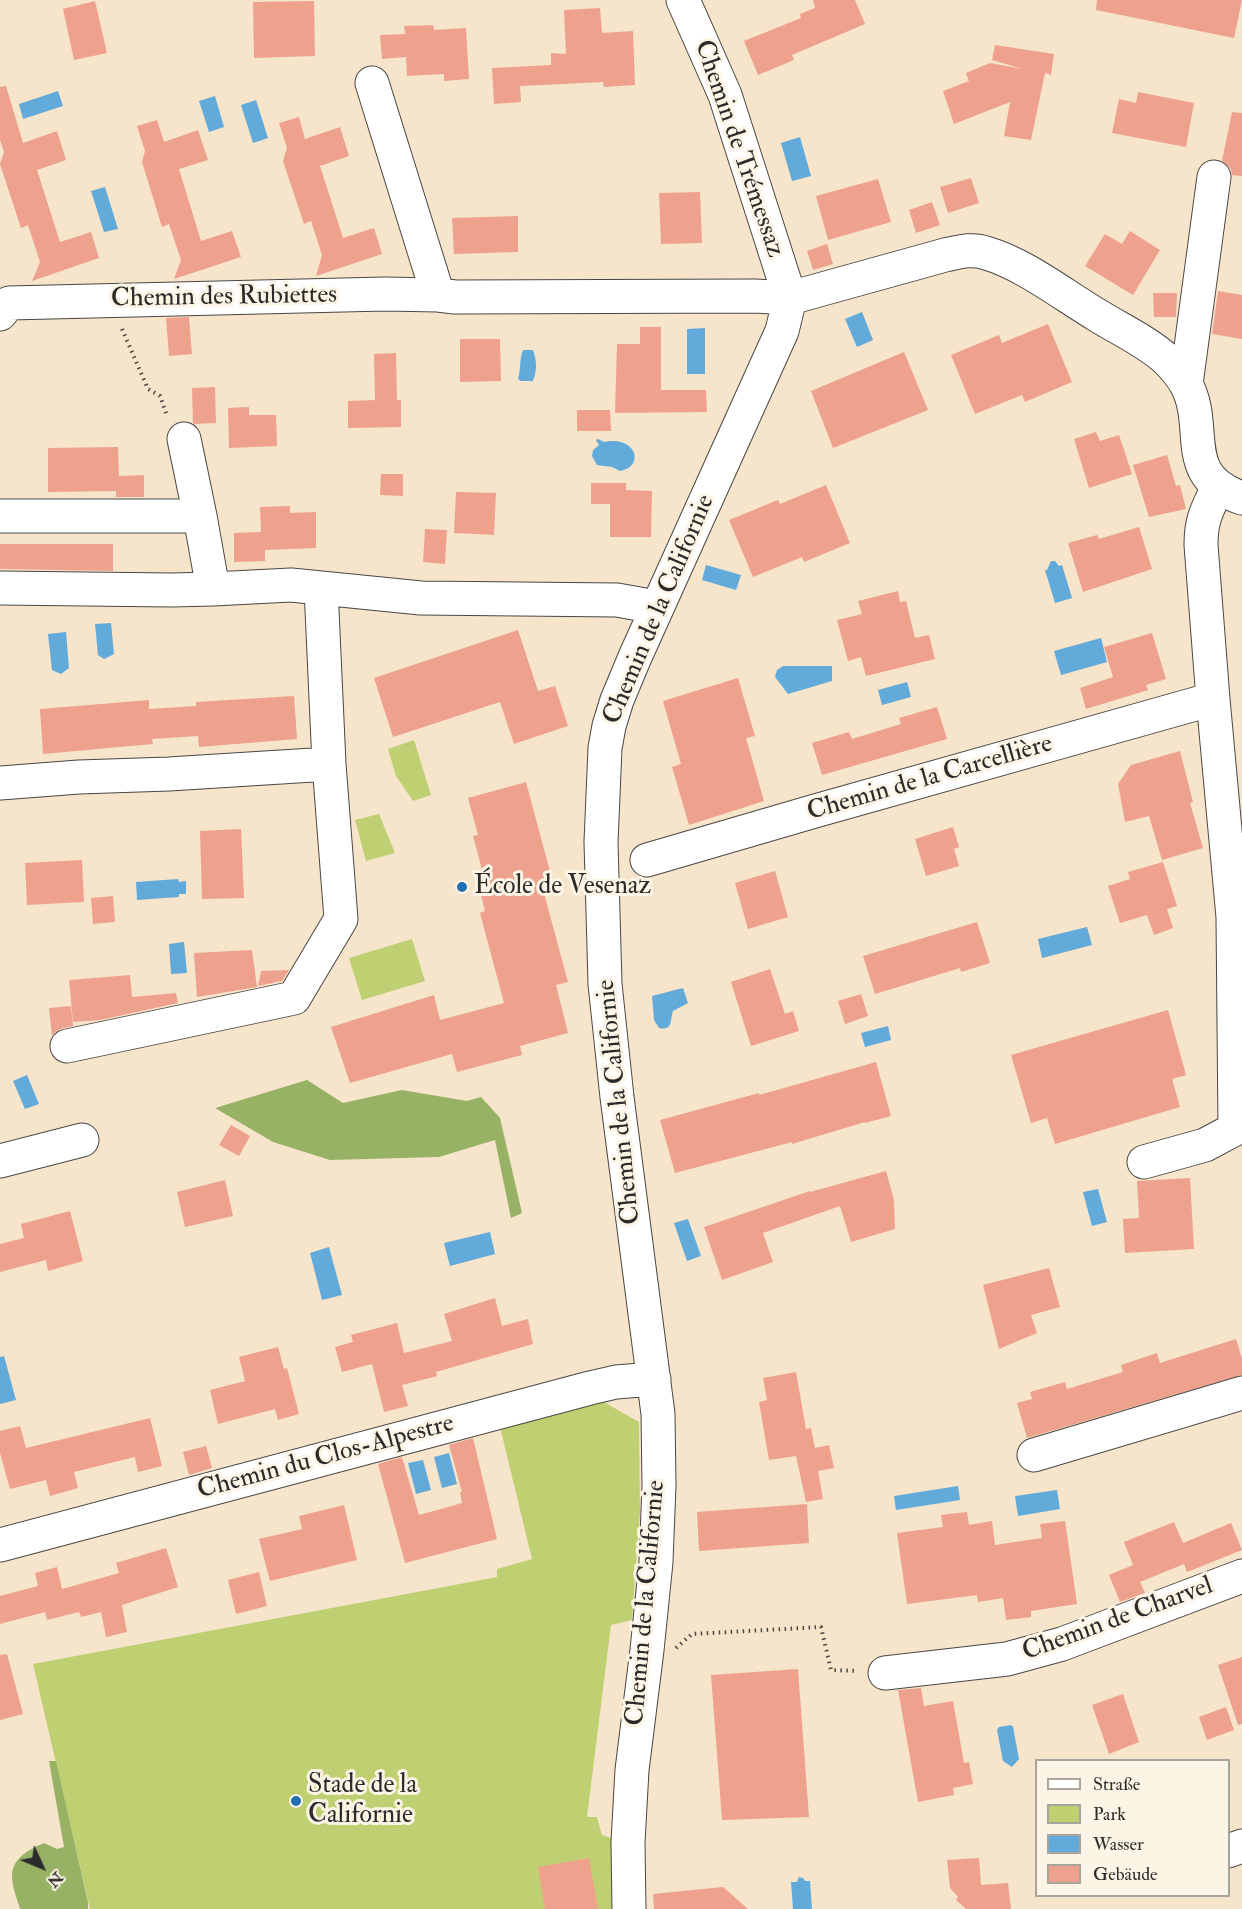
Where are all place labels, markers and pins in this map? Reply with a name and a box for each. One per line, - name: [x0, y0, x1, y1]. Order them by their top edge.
- place label: École de Vesenaz: [474, 871, 651, 903]
- marker: École de Vesenaz: [455, 880, 469, 894]
- place label: Stade de la Californie: [308, 1770, 417, 1832]
- marker: Stade de la Californie: [289, 1794, 303, 1808]

